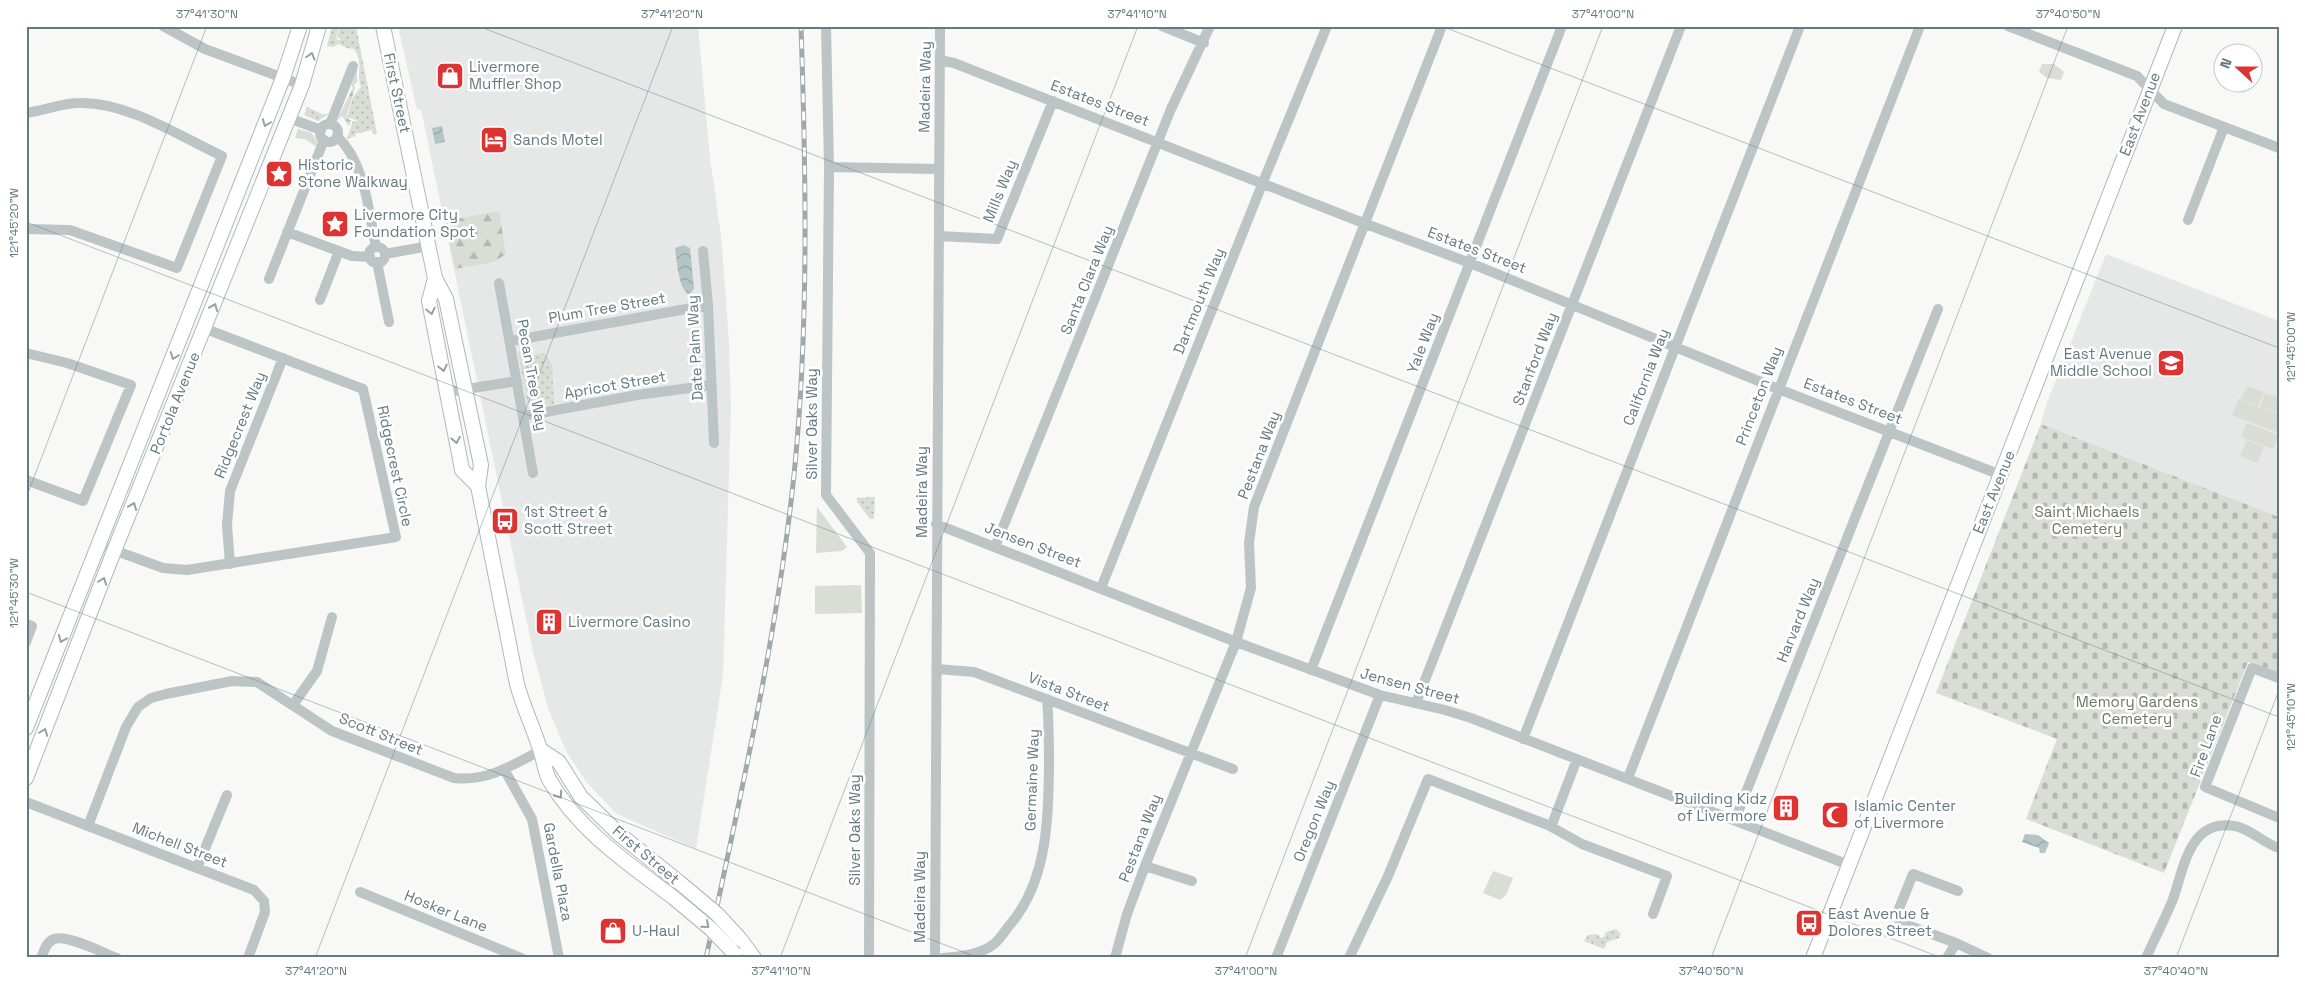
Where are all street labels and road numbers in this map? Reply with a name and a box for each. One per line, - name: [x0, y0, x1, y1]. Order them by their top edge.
- street label: Madeira Way: [914, 41, 935, 133]
- street label: First Street: [380, 51, 415, 135]
- street label: East Avenue: [2115, 69, 2164, 158]
- street label: Estates Street: [1048, 75, 1152, 130]
- street label: Mills Way: [978, 157, 1021, 225]
- street label: Santa Clara Way: [1056, 222, 1117, 337]
- street label: Estates Street: [1425, 222, 1529, 277]
- street label: Dartmouth Way: [1169, 245, 1228, 357]
- street label: Plum Tree Street: [547, 288, 667, 327]
- street label: Date Palm Way: [682, 295, 707, 401]
- street label: Stanford Way: [1508, 309, 1561, 408]
- street label: Yale Way: [1402, 310, 1443, 376]
- street label: Pecan Tree Way: [513, 318, 552, 432]
- street label: California Way: [1618, 326, 1673, 428]
- street label: Princeton Way: [1731, 344, 1786, 448]
- street label: Portola Avenue: [145, 349, 204, 457]
- street label: Apricot Street: [563, 366, 667, 403]
- street label: Silver Oaks Way: [802, 368, 821, 480]
- street label: Ridgecrest Way: [209, 369, 270, 481]
- street label: Estates Street: [1801, 373, 1905, 428]
- street label: Ridgecrest Circle: [373, 404, 418, 528]
- street label: Pestana Way: [1233, 408, 1284, 502]
- street label: Madeira Way: [912, 446, 931, 538]
- street label: East Avenue: [1968, 447, 2019, 536]
- street label: Jensen Street: [982, 517, 1084, 572]
- street label: Harvard Way: [1772, 575, 1823, 665]
- street label: Jensen Street: [1358, 663, 1462, 708]
- street label: Vista Street: [1026, 667, 1113, 716]
- street label: Scott Street: [336, 708, 426, 759]
- street label: Fire Lane: [2186, 712, 2226, 780]
- street label: Germaine Way: [1020, 729, 1043, 831]
- street label: Silver Oaks Way: [845, 774, 864, 886]
- street label: Oregon Way: [1288, 777, 1339, 865]
- street label: Pestana Way: [1114, 791, 1165, 885]
- street label: Michell Street: [130, 818, 231, 871]
- street label: Gardella Plaza: [540, 821, 577, 923]
- street label: First Street: [609, 821, 684, 888]
- street label: Madeira Way: [910, 851, 929, 943]
- street label: Hosker Lane: [402, 885, 491, 936]

